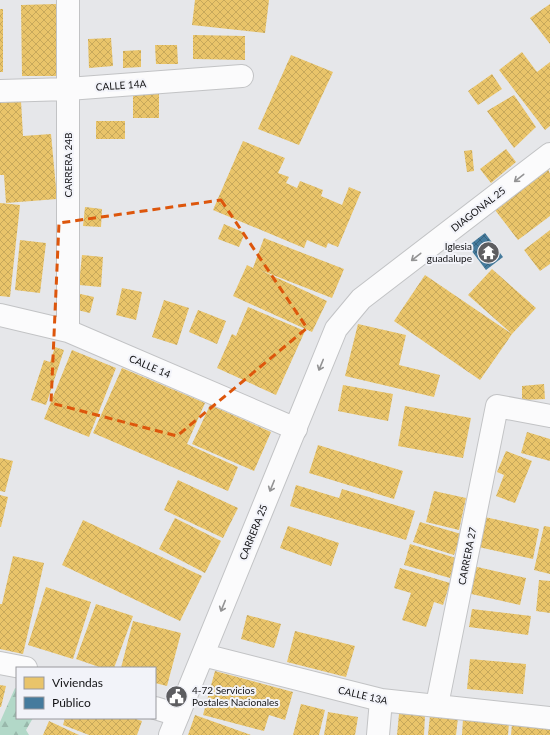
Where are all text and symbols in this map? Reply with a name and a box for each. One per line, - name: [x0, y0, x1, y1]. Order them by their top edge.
- street label: CALLE 14A: [95, 77, 147, 93]
- street label: CARRERA 24B: [62, 132, 74, 198]
- one-way arrow: [514, 173, 525, 182]
- street label: DIAGONAL 25: [448, 184, 508, 234]
- temple icon: Iglesia guadalupe: [475, 239, 501, 265]
- place label: Iglesia guadalupe: [427, 240, 472, 264]
- one-way arrow: [410, 253, 421, 261]
- street label: CALLE 14: [128, 352, 173, 380]
- one-way arrow: [317, 359, 325, 371]
- one-way arrow: [268, 479, 276, 491]
- street label: CARRERA 25: [236, 502, 270, 561]
- street label: CARRERA 27: [456, 526, 479, 586]
- one-way arrow: [218, 600, 226, 612]
- legend: [16, 667, 156, 719]
- text: Viviendas: [52, 675, 103, 690]
- public building icon: 4-72 Servicios Postales Nacionales: [163, 683, 189, 709]
- street label: CALLE 13A: [337, 683, 389, 707]
- place label: 4-72 Servicios Postales Nacionales: [192, 684, 279, 708]
- text: Público: [52, 695, 91, 710]

